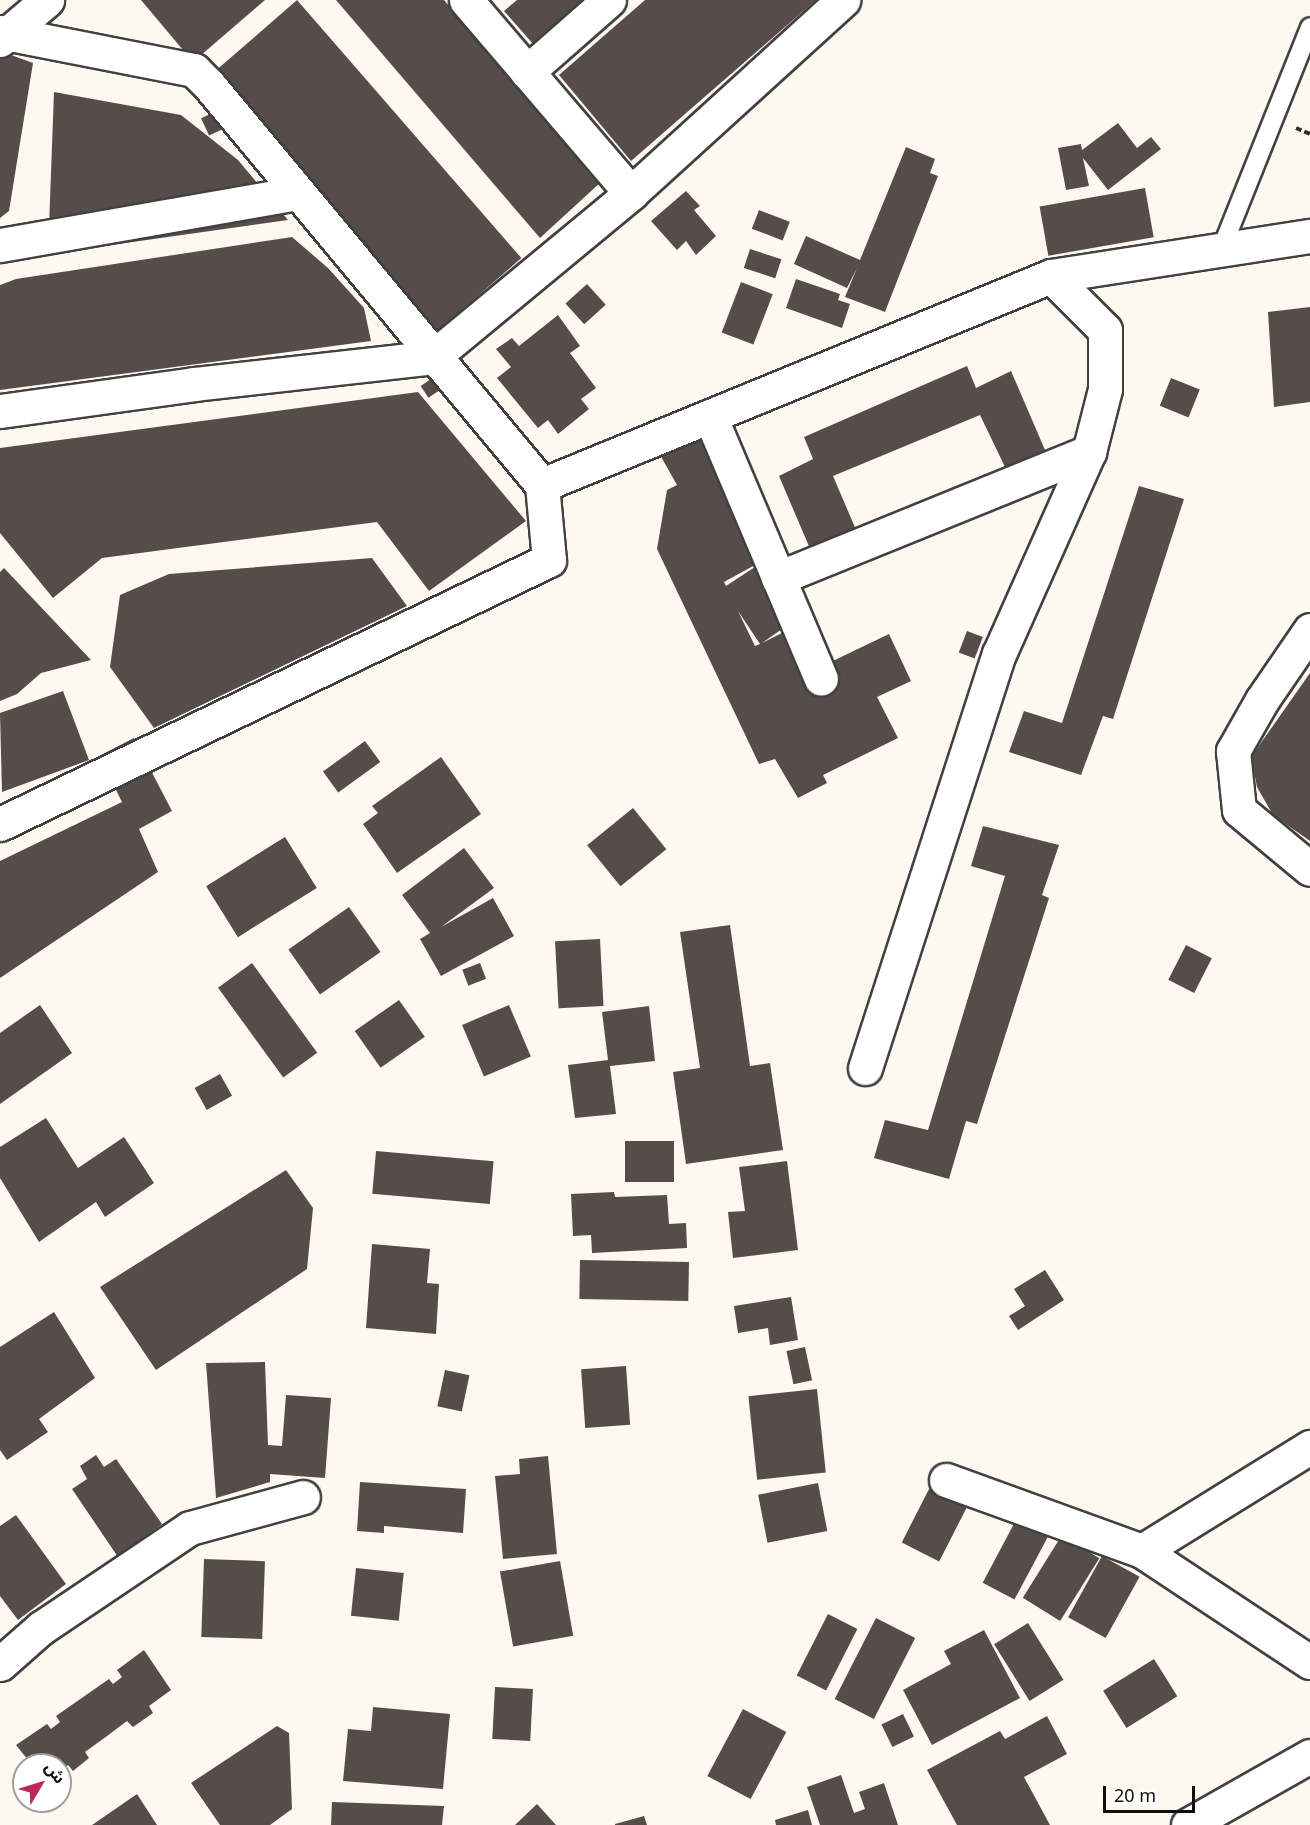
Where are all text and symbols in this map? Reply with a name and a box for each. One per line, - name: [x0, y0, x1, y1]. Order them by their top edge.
- north arrow: [12, 1753, 72, 1813]
- text: ش: [34, 1754, 75, 1792]
- scale bar: [1106, 1774, 1198, 1812]
- text: 20 m: [1114, 1777, 1156, 1815]

